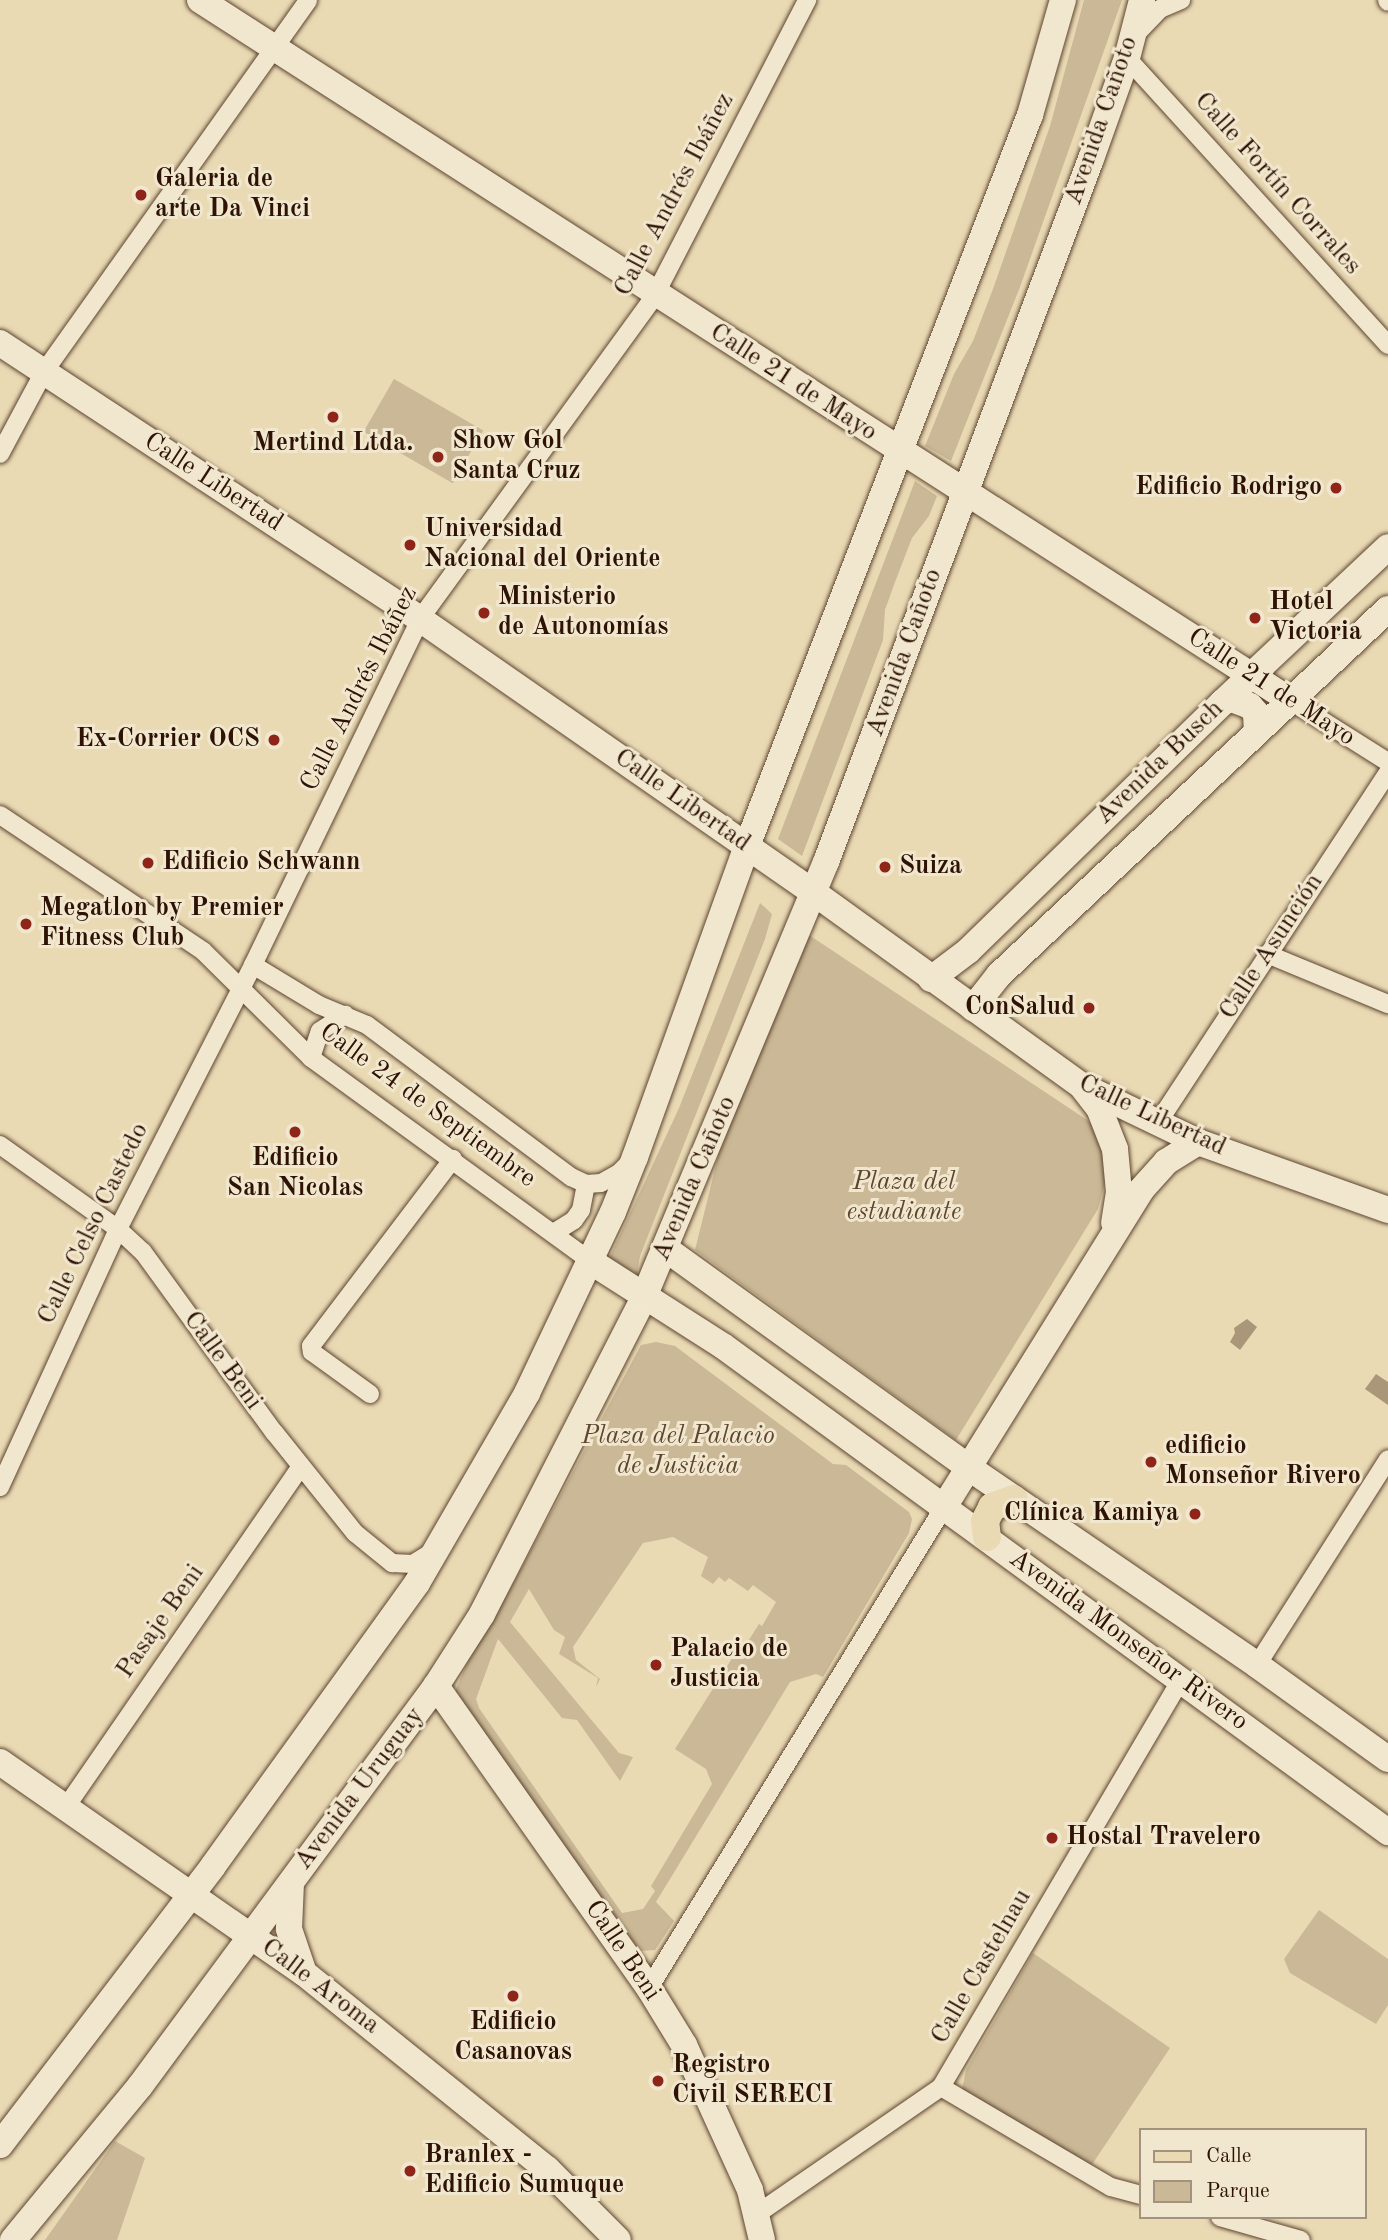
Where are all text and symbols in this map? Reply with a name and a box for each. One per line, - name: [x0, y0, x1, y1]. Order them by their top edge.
- street label: Avenida Cañoto: [1058, 32, 1146, 210]
- street label: Calle Fortín Corrales: [1187, 86, 1367, 282]
- street label: Calle Andrés Ibáñez: [608, 88, 742, 302]
- place label: Galeria de arte Da Vinci: [155, 164, 310, 226]
- marker: Galeria de arte Da Vinci: [133, 187, 149, 203]
- street label: Calle 21 de Mayo: [703, 317, 883, 449]
- marker: Mertind Ltda.: [325, 409, 341, 425]
- place label: Show Gol Santa Cruz: [452, 426, 580, 488]
- street label: Calle Libertad: [138, 427, 288, 539]
- place label: Mertind Ltda.: [253, 428, 413, 460]
- marker: Show Gol Santa Cruz: [430, 449, 446, 465]
- place label: Edificio Rodrigo: [1135, 472, 1322, 504]
- marker: Edificio Rodrigo: [1328, 480, 1344, 496]
- place label: Universidad Nacional del Oriente: [424, 514, 660, 576]
- marker: Universidad Nacional del Oriente: [402, 537, 418, 553]
- street label: Avenida Cañoto: [860, 565, 950, 741]
- street label: Calle Andrés Ibáñez: [295, 581, 425, 797]
- place label: Ministerio de Autonomías: [498, 582, 668, 644]
- place label: Hotel Victoria: [1269, 587, 1362, 648]
- marker: Ministerio de Autonomías: [476, 605, 492, 621]
- marker: Hotel Victoria: [1247, 610, 1263, 626]
- street label: Calle 21 de Mayo: [1181, 622, 1361, 754]
- street label: Avenida Busch: [1089, 694, 1231, 832]
- place label: Ex-Corrier OCS: [76, 724, 260, 756]
- marker: Ex-Corrier OCS: [266, 732, 282, 748]
- street label: Calle Libertad: [608, 742, 756, 860]
- place label: Edificio Schwann: [162, 847, 361, 879]
- place label: Suiza: [899, 851, 962, 883]
- marker: Edificio Schwann: [140, 855, 156, 871]
- marker: Suiza: [877, 859, 893, 875]
- street label: Calle Asunción: [1213, 868, 1331, 1026]
- place label: Megatlon by Premier Fitness Club: [40, 893, 284, 954]
- marker: Megatlon by Premier Fitness Club: [18, 916, 34, 932]
- place label: ConSalud: [965, 992, 1075, 1024]
- marker: ConSalud: [1081, 1000, 1097, 1016]
- street label: Calle 24 de Septiembre: [313, 1017, 541, 1195]
- street label: Calle Libertad: [1073, 1068, 1231, 1164]
- street label: Avenida Cañoto: [646, 1092, 744, 1266]
- street label: Calle Celso Castedo: [32, 1118, 156, 1330]
- marker: Edificio San Nicolas: [287, 1124, 303, 1140]
- place label: Edificio San Nicolas: [227, 1143, 363, 1204]
- park label: Plaza del estudiante: [846, 1167, 962, 1228]
- street label: Calle Beni: [176, 1306, 268, 1416]
- park label: Plaza del Palacio de Justicia: [581, 1421, 775, 1482]
- place label: edificio Monseñor Rivero: [1165, 1431, 1361, 1492]
- marker: edificio Monseñor Rivero: [1143, 1454, 1159, 1470]
- place label: Clínica Kamiya: [1004, 1498, 1179, 1530]
- marker: Clínica Kamiya: [1185, 1504, 1205, 1524]
- street label: Avenida Monseñor Rivero: [1002, 1544, 1254, 1738]
- street label: Pasaje Beni: [110, 1559, 212, 1685]
- place label: Palacio de Justicia: [670, 1634, 788, 1696]
- marker: Palacio de Justicia: [648, 1657, 664, 1673]
- street label: Avenida Uruguay: [288, 1701, 432, 1877]
- place label: Hostal Travelero: [1066, 1822, 1261, 1854]
- marker: Hostal Travelero: [1044, 1830, 1060, 1846]
- street label: Calle Castelnau: [925, 1884, 1039, 2050]
- street label: Calle Beni: [577, 1895, 667, 2007]
- street label: Calle Aroma: [255, 1932, 385, 2042]
- marker: Edificio Casanovas: [505, 1988, 521, 2004]
- place label: Edificio Casanovas: [454, 2007, 572, 2068]
- place label: Registro Civil SERECI: [672, 2050, 833, 2112]
- marker: Registro Civil SERECI: [650, 2073, 666, 2089]
- legend: [1140, 2128, 1367, 2219]
- place label: Branlex - Edificio Sumuque: [424, 2140, 624, 2202]
- text: Calle: [1206, 2146, 1251, 2167]
- marker: Branlex - Edificio Sumuque: [402, 2163, 418, 2179]
- text: Parque: [1206, 2181, 1270, 2202]

